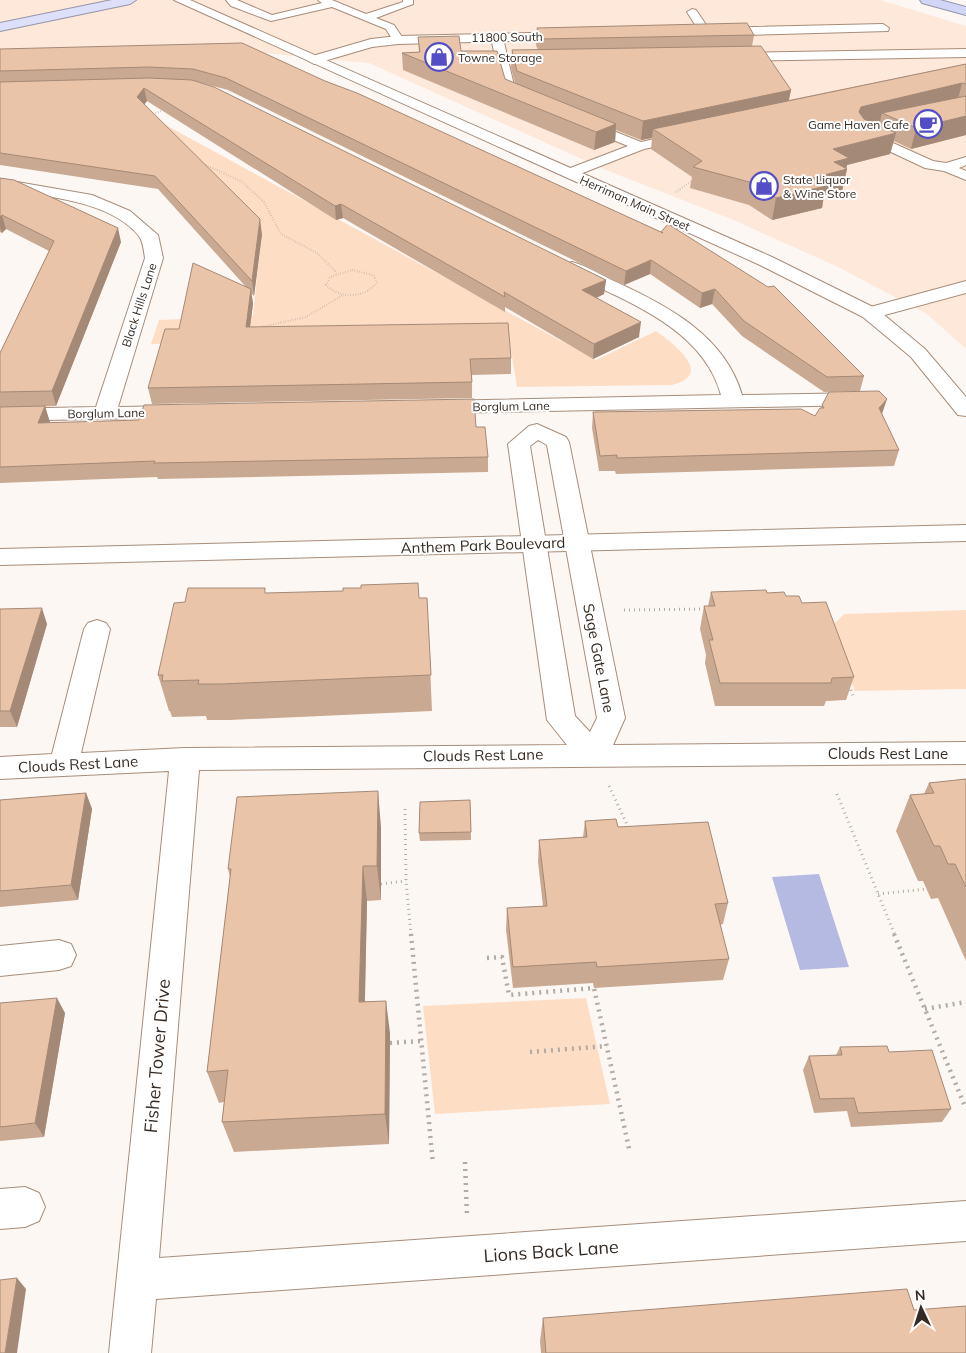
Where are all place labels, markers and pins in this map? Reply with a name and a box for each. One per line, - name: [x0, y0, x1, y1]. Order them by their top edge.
- shop icon: Towne Storage: [424, 42, 454, 72]
- place label: Towne Storage: [458, 50, 542, 65]
- cafe icon: Game Haven Cafe: [913, 109, 943, 139]
- place label: Game Haven Cafe: [808, 117, 909, 132]
- shop icon: State Liquor & Wine Store: [749, 171, 779, 201]
- place label: State Liquor & Wine Store: [783, 172, 856, 201]

